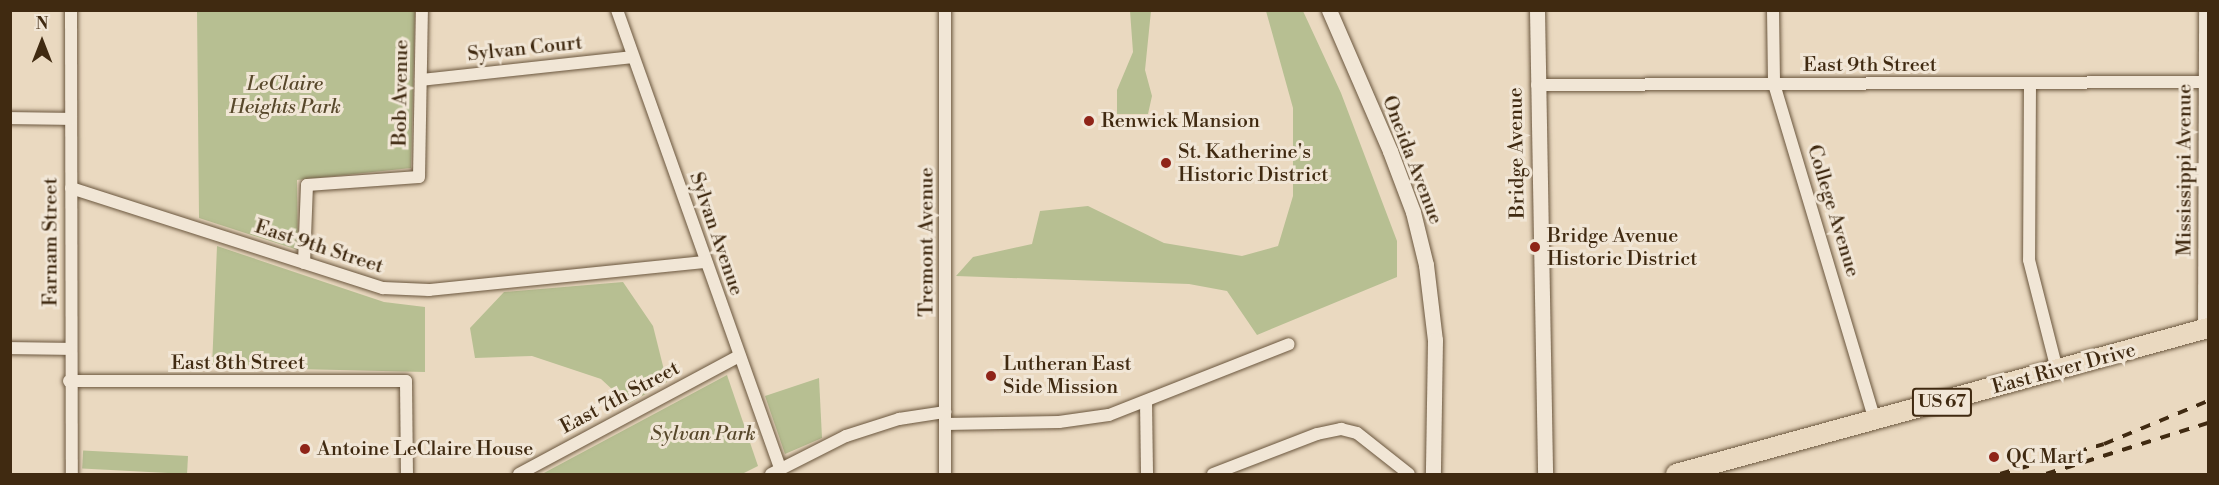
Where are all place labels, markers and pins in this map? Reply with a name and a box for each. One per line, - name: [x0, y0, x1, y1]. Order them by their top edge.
- place label: Renwick Mansion: [1101, 109, 1260, 133]
- marker: Renwick Mansion: [1082, 114, 1096, 128]
- place label: St. Katherine's Historic District: [1178, 140, 1328, 187]
- marker: St. Katherine's Historic District: [1159, 156, 1173, 170]
- place label: Bridge Avenue Historic District: [1547, 224, 1697, 271]
- marker: Bridge Avenue Historic District: [1528, 240, 1542, 254]
- place label: Lutheran East Side Mission: [1003, 352, 1132, 399]
- marker: Lutheran East Side Mission: [984, 369, 998, 383]
- place label: Antoine LeClaire House: [317, 437, 533, 461]
- marker: Antoine LeClaire House: [298, 442, 312, 456]
- place label: QC Mart: [2006, 445, 2084, 469]
- marker: QC Mart: [1987, 450, 2001, 464]

